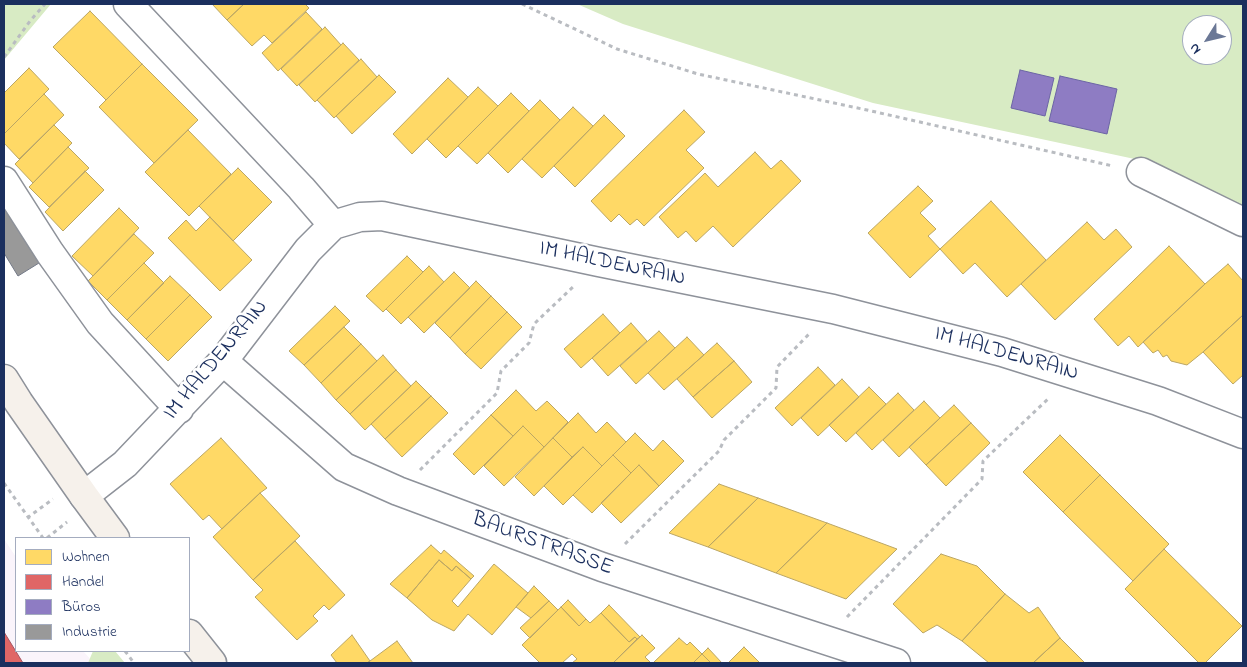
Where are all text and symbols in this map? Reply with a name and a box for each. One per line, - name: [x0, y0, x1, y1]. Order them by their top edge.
- north arrow: [1182, 15, 1232, 65]
- text: N: [1184, 39, 1207, 59]
- street label: IM HALDENRAIN: [537, 237, 687, 293]
- street label: IM HALDENRAIN: [159, 296, 275, 426]
- street label: IM HALDENRAIN: [931, 322, 1081, 388]
- street label: BAURSTRASSE: [468, 507, 616, 583]
- legend: [15, 537, 190, 652]
- text: Wohnen: [62, 546, 110, 568]
- text: Handel: [62, 571, 104, 593]
- text: Büros: [62, 596, 101, 618]
- text: Industrie: [62, 621, 117, 643]

